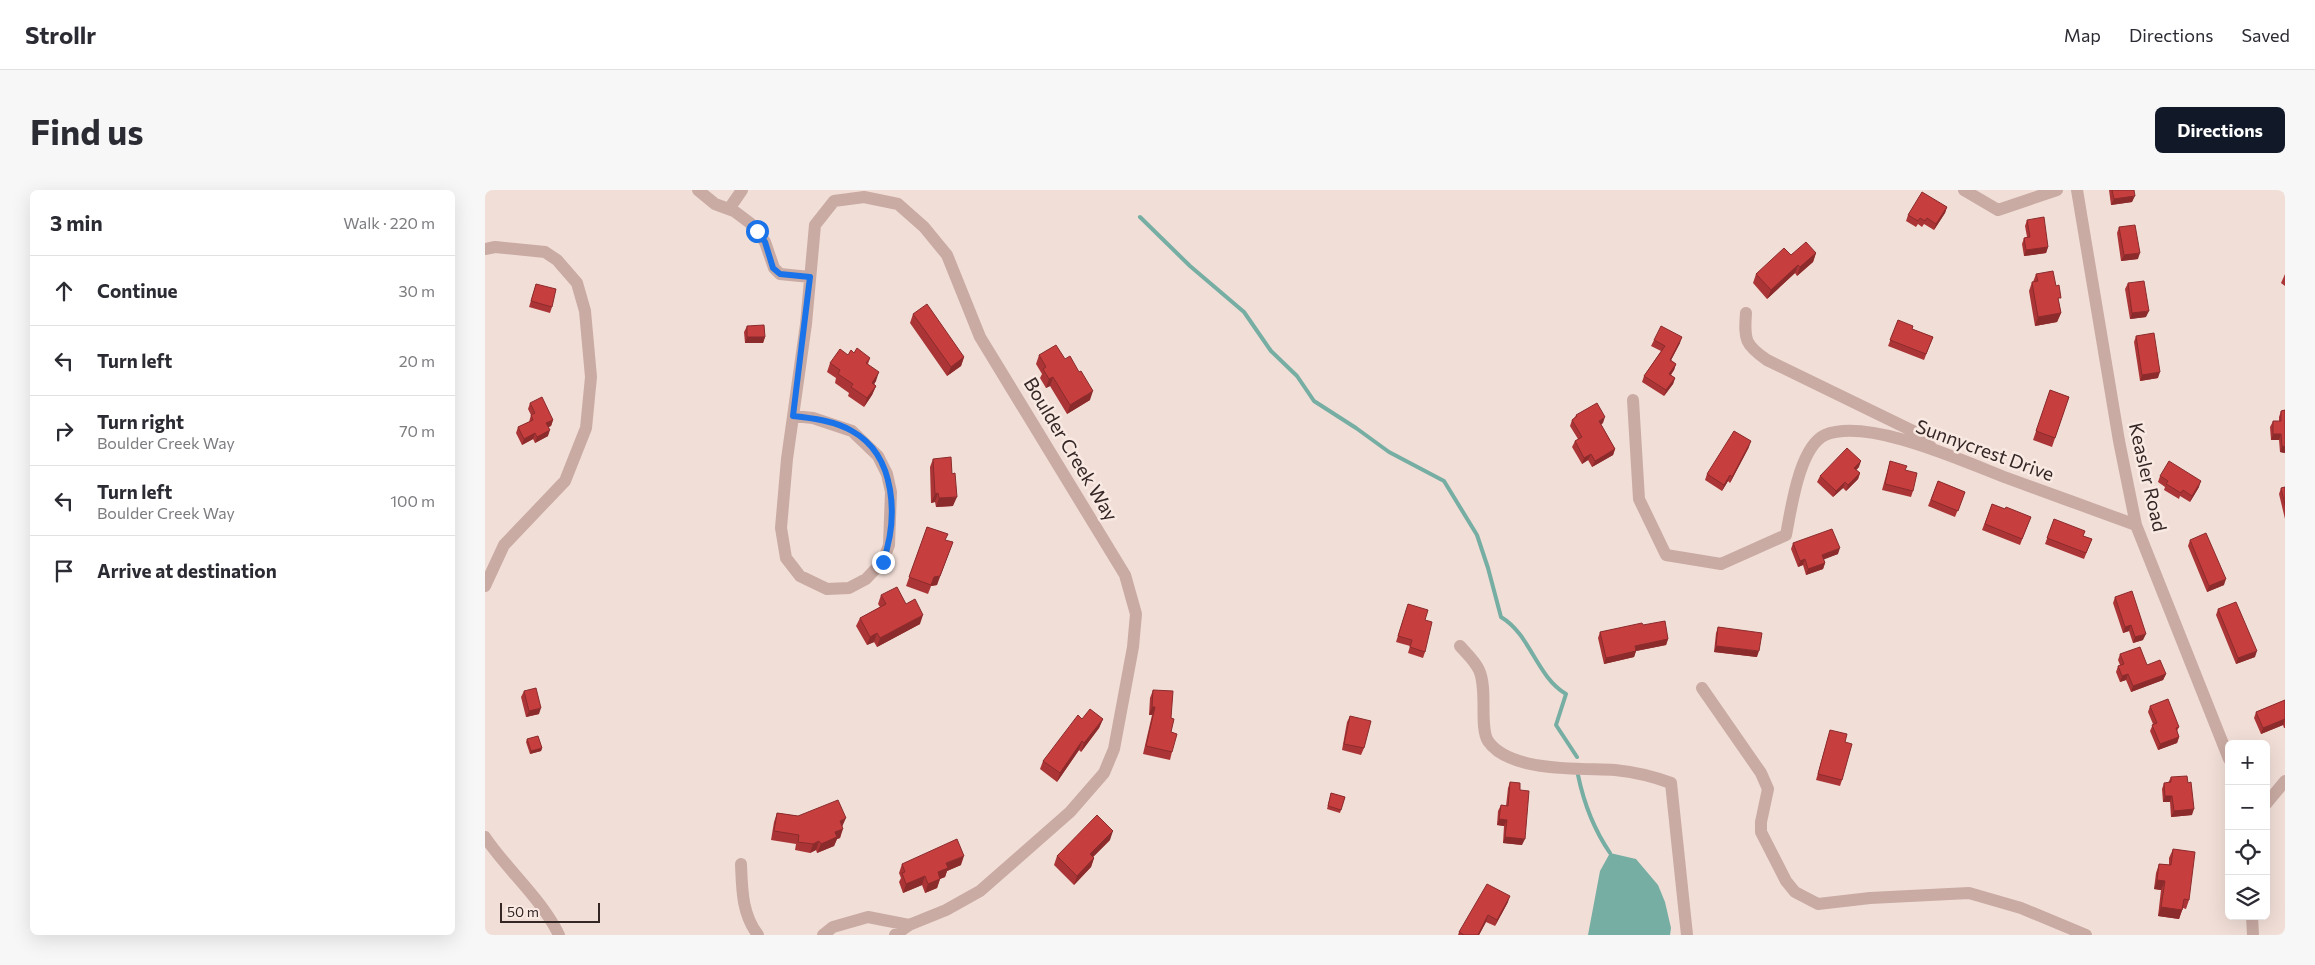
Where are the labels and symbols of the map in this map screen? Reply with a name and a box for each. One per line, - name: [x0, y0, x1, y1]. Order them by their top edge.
- route start: [746, 220, 769, 243]
- street label: Boulder Creek Way: [1019, 373, 1123, 525]
- street label: Sunnycrest Drive: [1913, 414, 2057, 485]
- street label: Keasler Road: [2125, 420, 2172, 534]
- route end: [872, 551, 895, 574]
- scale bar: [500, 900, 600, 923]

